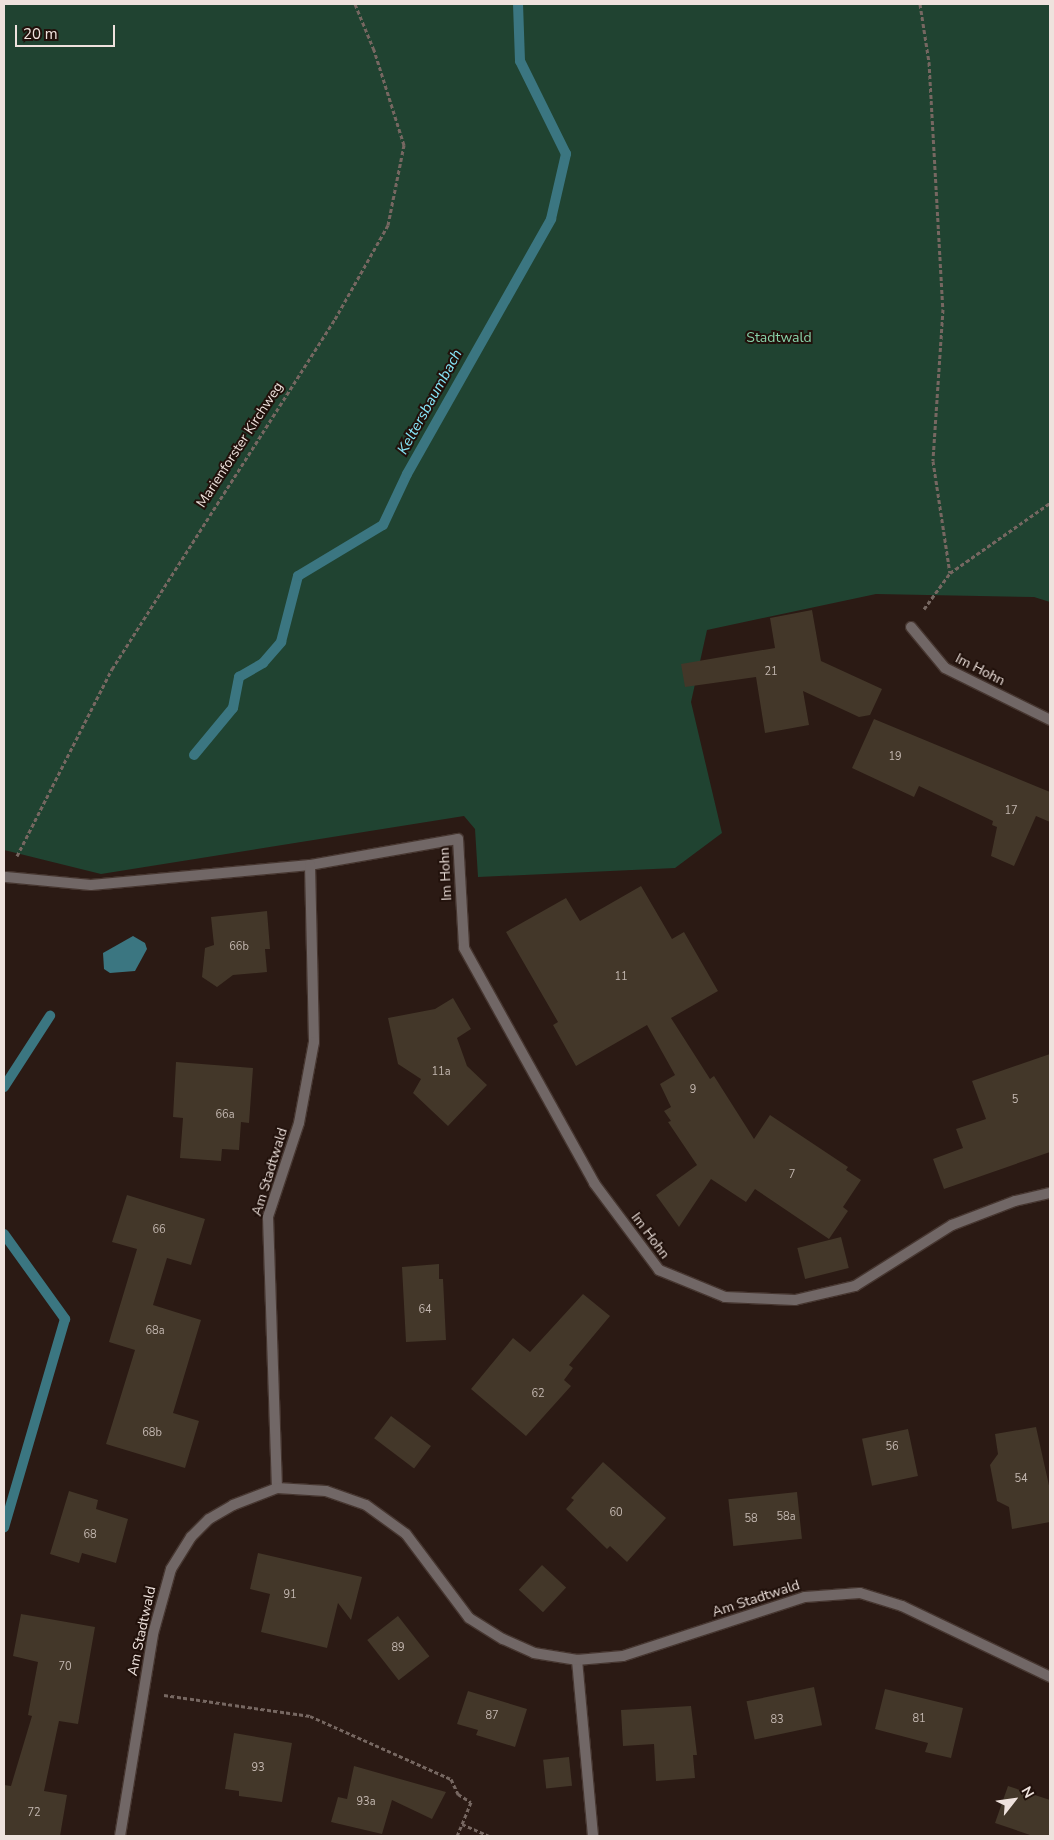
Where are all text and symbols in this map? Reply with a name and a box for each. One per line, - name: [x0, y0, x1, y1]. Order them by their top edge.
- scale bar: [18, 15, 118, 47]
- text: 20 m: [23, 24, 58, 44]
- park label: Stadtwald: [746, 330, 812, 346]
- water label: Keltersbaumbach: [394, 346, 466, 458]
- street label: Marienforster Kirchweg: [193, 379, 287, 511]
- street label: Im Hohn: [952, 650, 1008, 690]
- house number: 21: [764, 665, 778, 679]
- house number: 19: [888, 750, 902, 764]
- house number: 17: [1004, 804, 1018, 818]
- street label: Im Hohn: [436, 847, 456, 901]
- house number: 66b: [229, 940, 249, 954]
- house number: 11: [614, 970, 628, 984]
- house number: 11a: [431, 1065, 451, 1079]
- house number: 9: [690, 1083, 696, 1097]
- house number: 5: [1012, 1093, 1018, 1107]
- house number: 66a: [215, 1108, 235, 1122]
- street label: Am Stadtwald: [249, 1126, 291, 1218]
- house number: 7: [789, 1168, 795, 1182]
- street label: Im Hohn: [627, 1210, 673, 1262]
- house number: 66: [152, 1223, 166, 1237]
- house number: 64: [418, 1303, 432, 1317]
- house number: 68a: [145, 1324, 165, 1338]
- house number: 62: [531, 1387, 545, 1401]
- house number: 68b: [142, 1426, 162, 1440]
- house number: 56: [885, 1440, 899, 1454]
- house number: 54: [1014, 1472, 1028, 1486]
- house number: 60: [609, 1506, 623, 1520]
- house number: 58a: [776, 1510, 796, 1524]
- house number: 58: [744, 1512, 758, 1526]
- house number: 68: [83, 1528, 97, 1542]
- street label: Am Stadtwald: [710, 1577, 802, 1621]
- street label: Am Stadtwald: [124, 1585, 160, 1677]
- house number: 91: [283, 1588, 297, 1602]
- house number: 89: [391, 1641, 405, 1655]
- house number: 70: [58, 1660, 72, 1674]
- house number: 87: [485, 1709, 499, 1723]
- house number: 81: [912, 1712, 926, 1726]
- house number: 83: [770, 1713, 784, 1727]
- house number: 93: [251, 1761, 265, 1775]
- north arrow: [989, 1775, 1039, 1825]
- text: N: [1017, 1783, 1038, 1802]
- house number: 93a: [356, 1795, 376, 1809]
- house number: 72: [27, 1806, 41, 1820]

